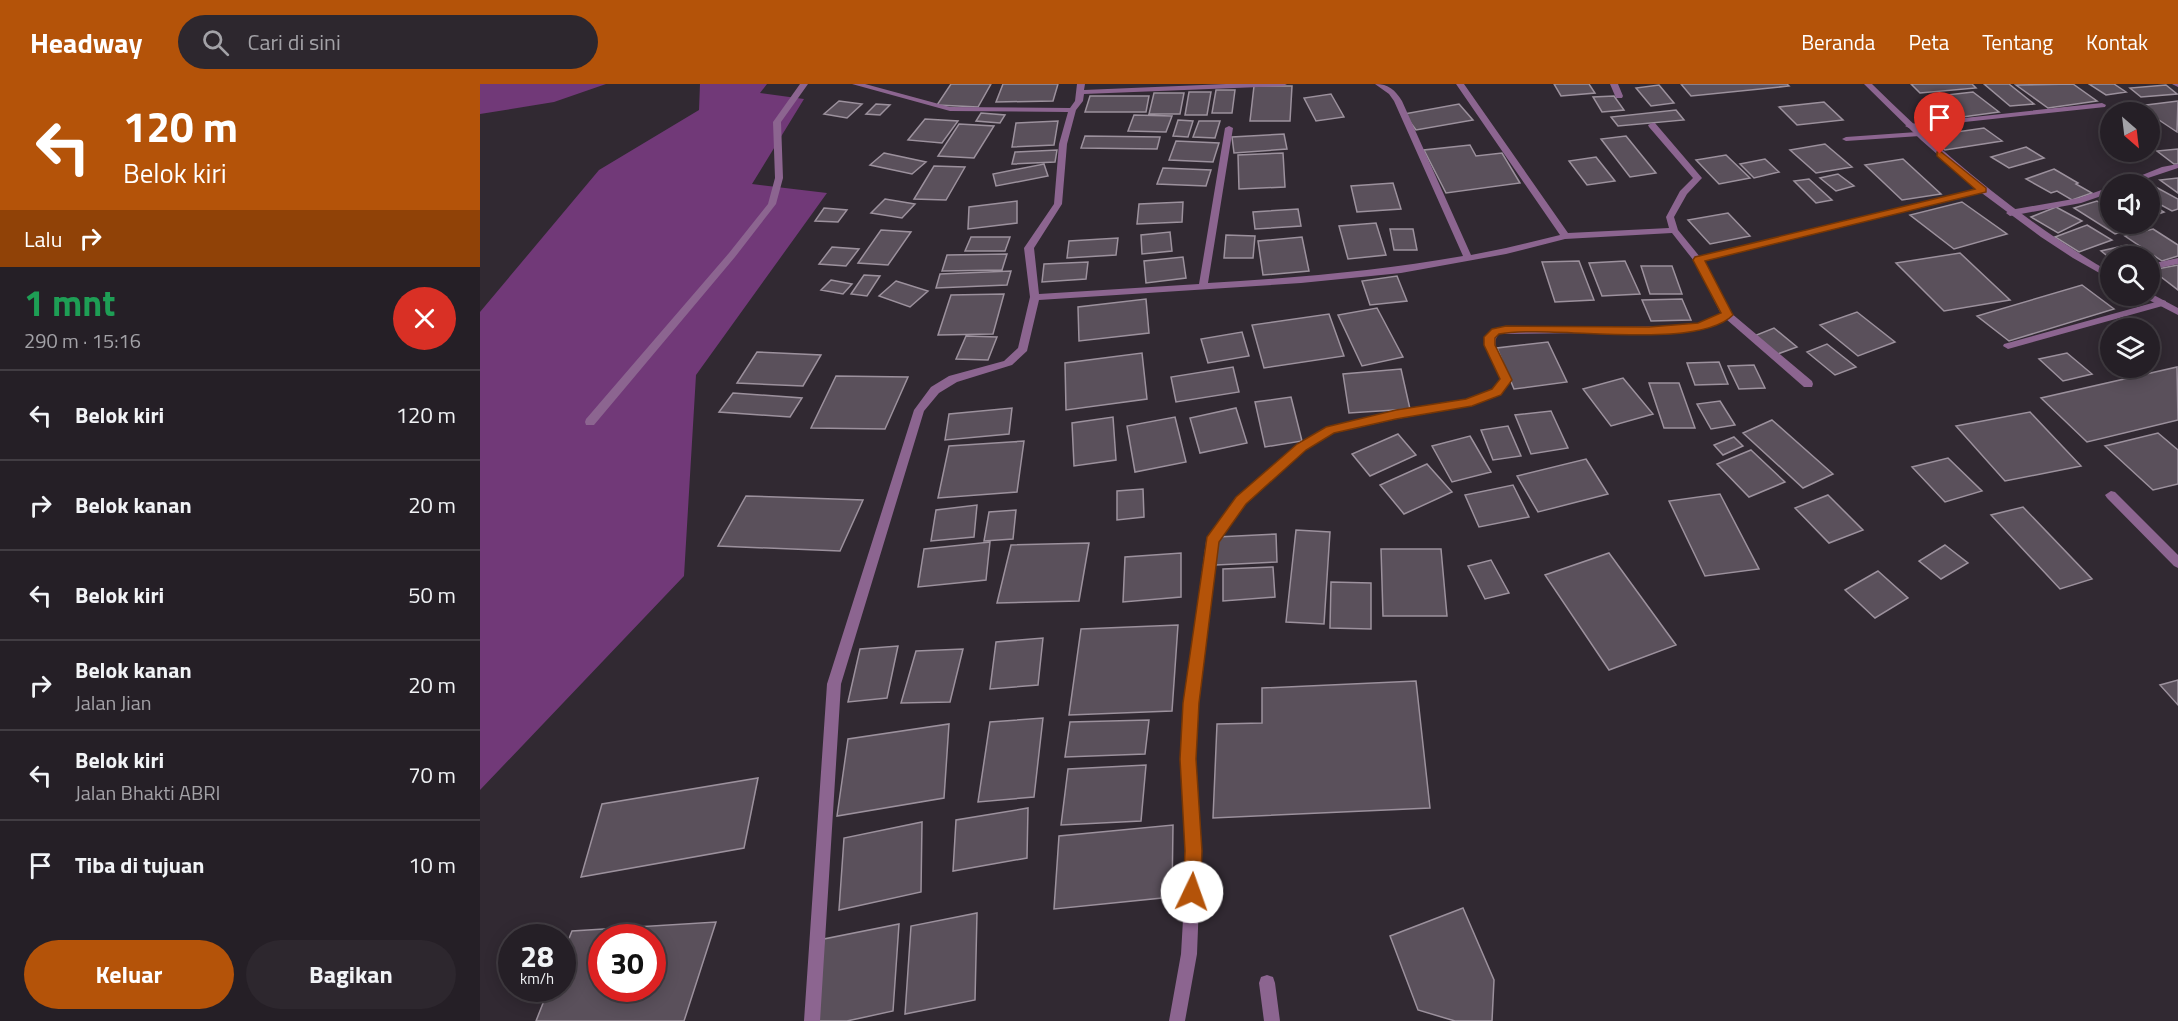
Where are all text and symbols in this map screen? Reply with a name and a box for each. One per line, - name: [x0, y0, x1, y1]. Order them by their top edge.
- search box: [178, 15, 598, 69]
- text: Headway: [30, 21, 142, 64]
- text: Cari di sini: [247, 25, 341, 59]
- icon: search: [199, 26, 232, 59]
- text: Beranda: [1801, 26, 1875, 58]
- text: Peta: [1908, 26, 1949, 58]
- text: Tentang: [1982, 26, 2053, 58]
- text: Kontak: [2086, 26, 2148, 58]
- pin: [1914, 92, 1965, 154]
- text: 120 m: [123, 94, 238, 158]
- icon: arrive: [1923, 101, 1956, 134]
- north arrow: [2100, 102, 2160, 162]
- map controls: [2100, 102, 2160, 378]
- icon: left: [24, 108, 102, 186]
- text: Belok kiri: [123, 152, 227, 193]
- button: sound: [2100, 174, 2160, 234]
- text: Lalu: [24, 222, 62, 256]
- icon: right: [74, 222, 107, 255]
- button: search: [2100, 246, 2160, 306]
- text: 1 mnt: [24, 275, 115, 330]
- button: close: [393, 287, 456, 350]
- button: layers: [2100, 318, 2160, 378]
- text: 290 m · 15:16: [24, 325, 141, 356]
- text: Belok kiri: [75, 398, 164, 432]
- text: 120 m: [396, 398, 456, 432]
- icon: left: [24, 399, 57, 432]
- text: Belok kanan: [75, 488, 192, 522]
- text: 20 m: [408, 488, 456, 522]
- icon: right: [24, 489, 57, 522]
- text: Belok kiri: [75, 578, 164, 612]
- text: 50 m: [408, 578, 456, 612]
- icon: left: [24, 579, 57, 612]
- text: Belok kanan: [75, 653, 192, 687]
- text: 20 m: [408, 668, 456, 702]
- icon: right: [24, 669, 57, 702]
- text: Jalan Jian: [75, 687, 152, 718]
- text: Belok kiri: [75, 743, 164, 777]
- text: 70 m: [408, 758, 456, 792]
- icon: left: [24, 759, 57, 792]
- text: Jalan Bhakti ABRI: [75, 777, 221, 808]
- text: Tiba di tujuan: [75, 848, 204, 882]
- text: 10 m: [408, 848, 456, 882]
- icon: arrive: [24, 849, 57, 882]
- position arrow: [1160, 860, 1224, 924]
- speed limit sign: 30: [588, 924, 666, 1002]
- text: 28: [520, 933, 554, 979]
- button: Keluar: [24, 940, 234, 1009]
- button: Bagikan: [246, 940, 456, 1009]
- text: km/h: [520, 967, 554, 990]

